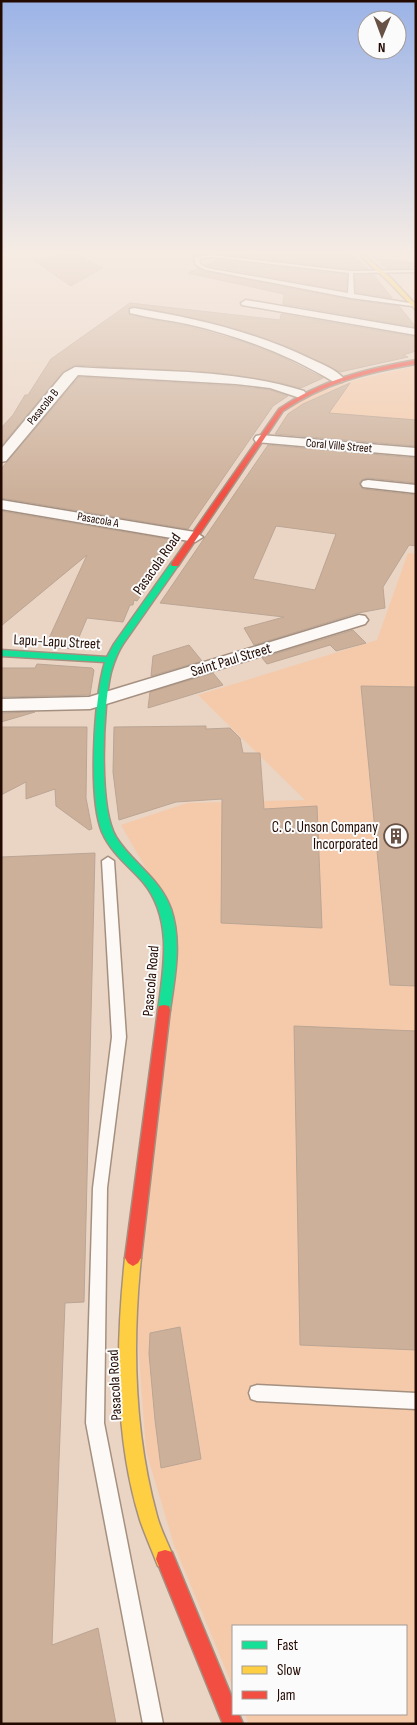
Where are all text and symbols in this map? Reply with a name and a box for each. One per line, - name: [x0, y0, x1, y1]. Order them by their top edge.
- north arrow: [357, 10, 407, 60]
- text: N: [378, 39, 386, 56]
- street label: Pasacola B: [24, 386, 62, 428]
- street label: Coral Ville Street: [305, 436, 373, 456]
- street label: Pasacola A: [76, 509, 121, 531]
- street label: Pasacola Road: [129, 529, 185, 599]
- street label: Lapu-Lapu Street: [13, 630, 101, 654]
- street label: Saint Paul Street: [188, 639, 274, 681]
- place label: C. C. Unson Company Incorporated: [272, 818, 378, 854]
- building icon: C. C. Unson Company Incorporated: [383, 823, 409, 849]
- street label: Pasacola Road: [138, 945, 164, 1017]
- street label: Pasacola Road: [104, 1349, 126, 1421]
- legend: [232, 1625, 407, 1715]
- text: Fast: [277, 1636, 299, 1655]
- text: Slow: [277, 1661, 301, 1680]
- text: Jam: [276, 1686, 295, 1705]

